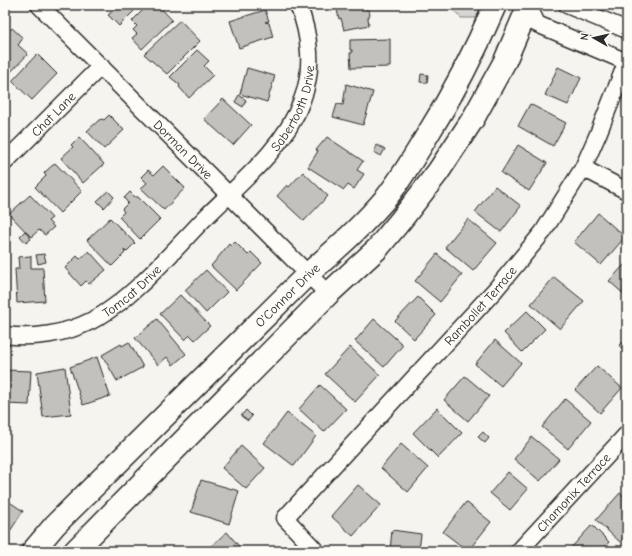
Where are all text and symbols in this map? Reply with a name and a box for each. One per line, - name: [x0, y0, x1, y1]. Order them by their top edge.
- north arrow: [574, 18, 614, 58]
- text: N: [578, 32, 592, 41]
- street label: Sabertooth Drive: [267, 64, 317, 154]
- street label: Chat Lane: [28, 88, 79, 139]
- street label: Dorman Drive: [151, 117, 216, 182]
- street label: O'Connor Drive: [252, 260, 323, 330]
- street label: Tomcat Drive: [99, 261, 164, 320]
- street label: Rambollet Terrace: [441, 262, 520, 348]
- street label: Chamonix Terrace: [533, 449, 614, 535]

